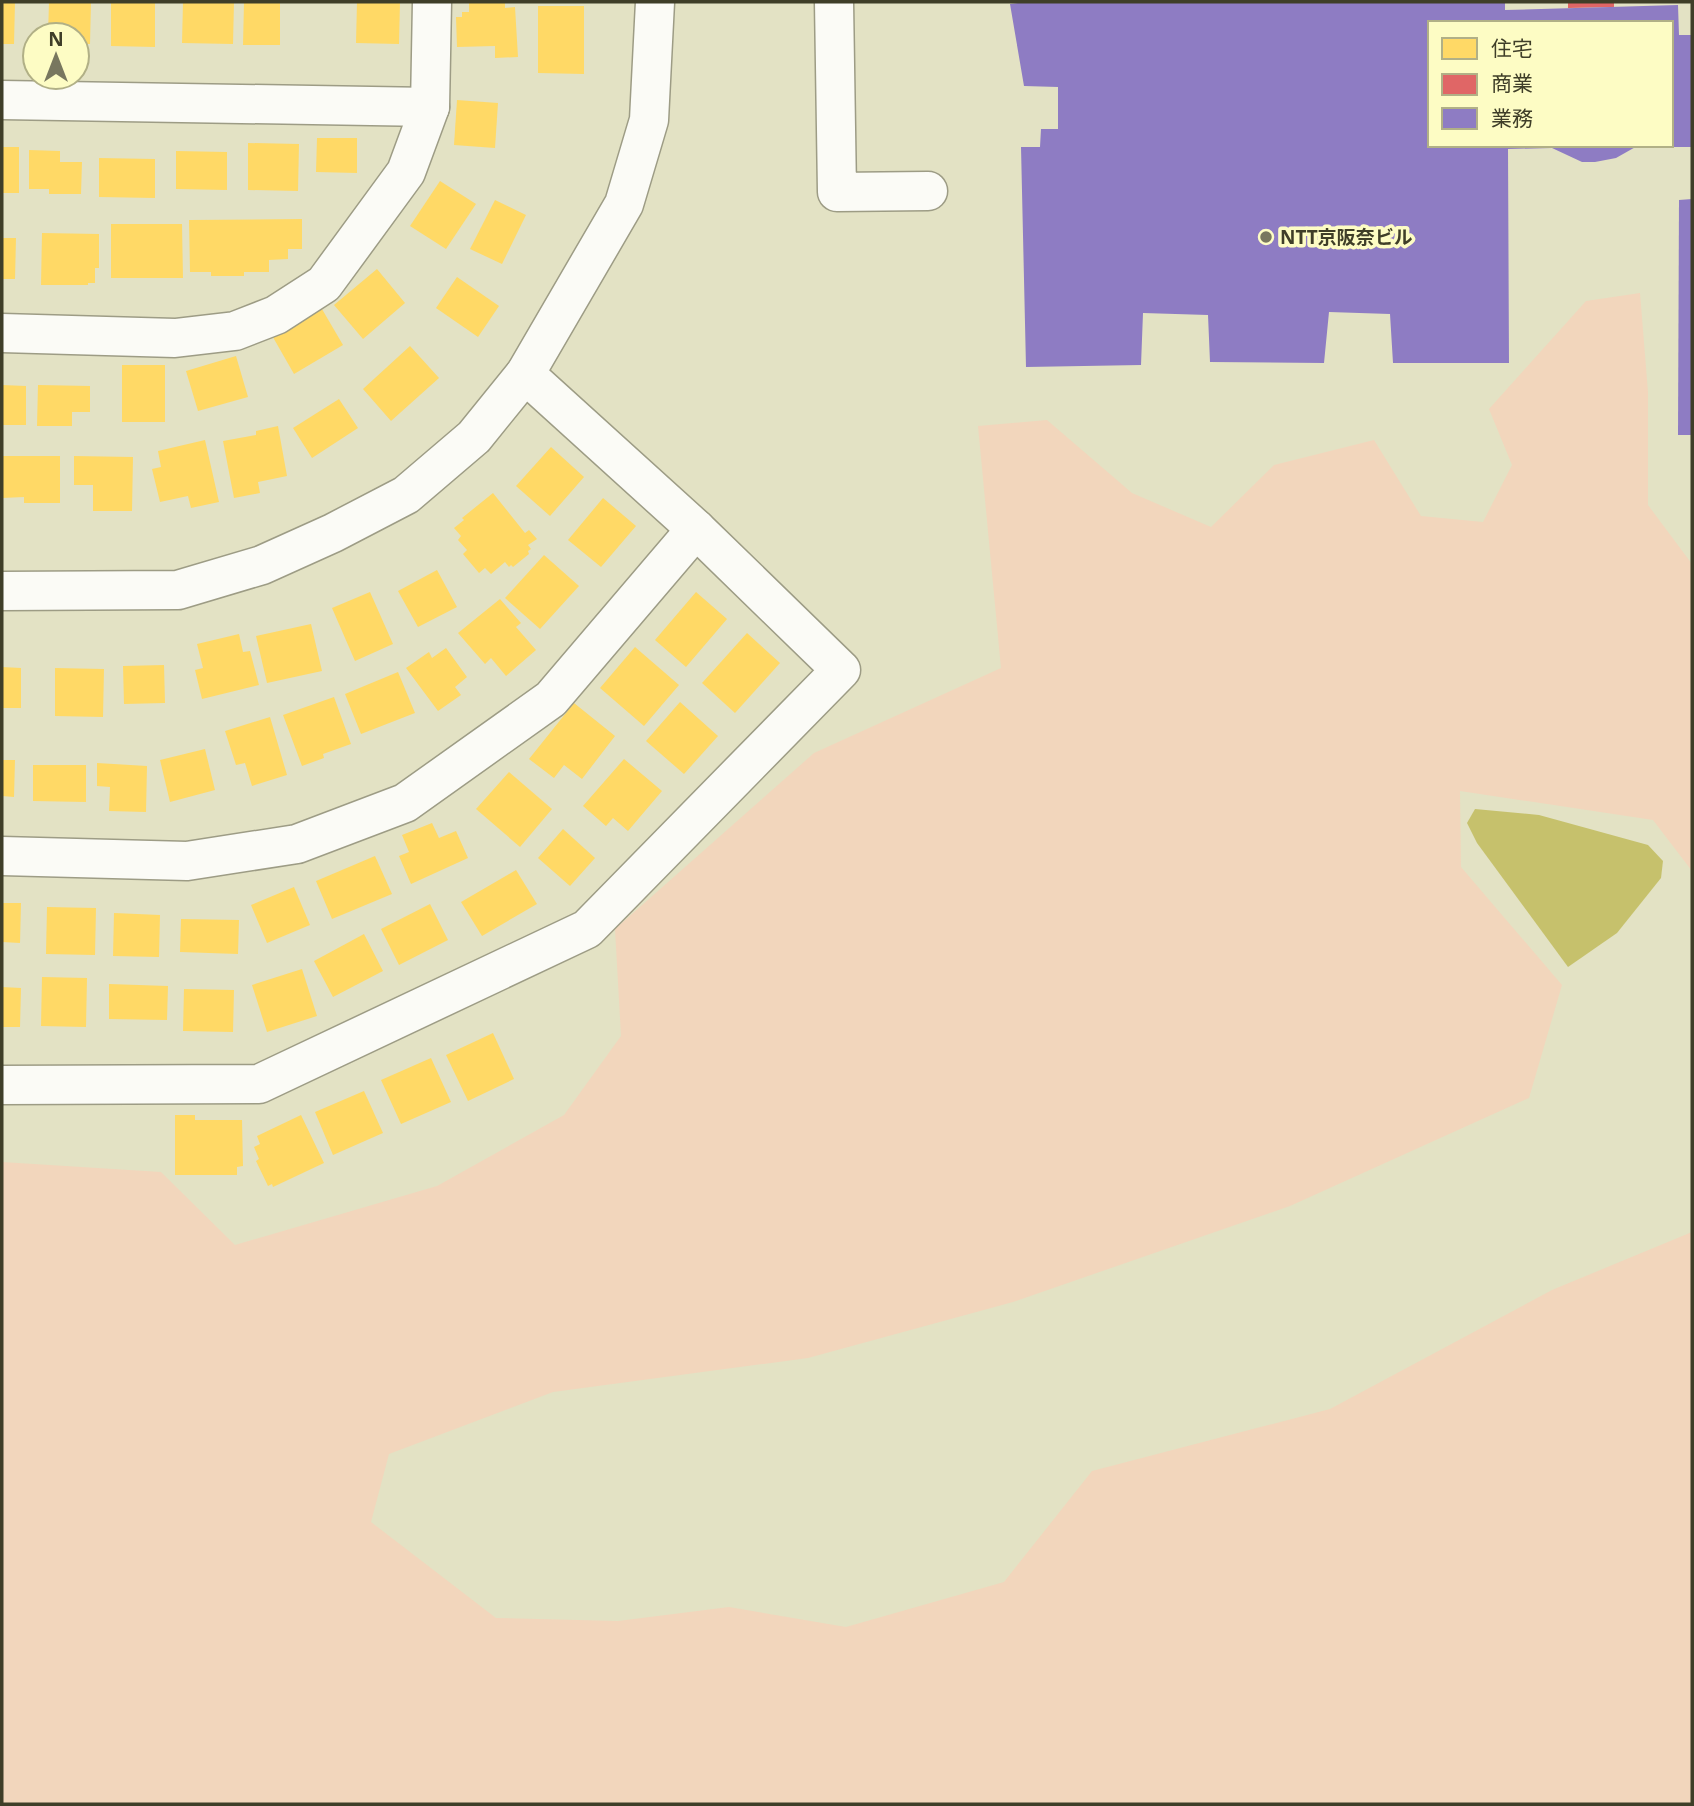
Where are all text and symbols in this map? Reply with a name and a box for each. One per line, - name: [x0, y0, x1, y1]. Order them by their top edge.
- north arrow: [21, 21, 91, 91]
- legend: [1428, 21, 1673, 147]
- text: N: [48, 26, 64, 52]
- text: 住宅: [1491, 34, 1533, 62]
- text: 商業: [1491, 69, 1533, 97]
- text: 業務: [1491, 104, 1533, 132]
- place label: NTT京阪奈ビル: [1280, 224, 1413, 250]
- marker: NTT京阪奈ビル: [1258, 229, 1274, 245]

